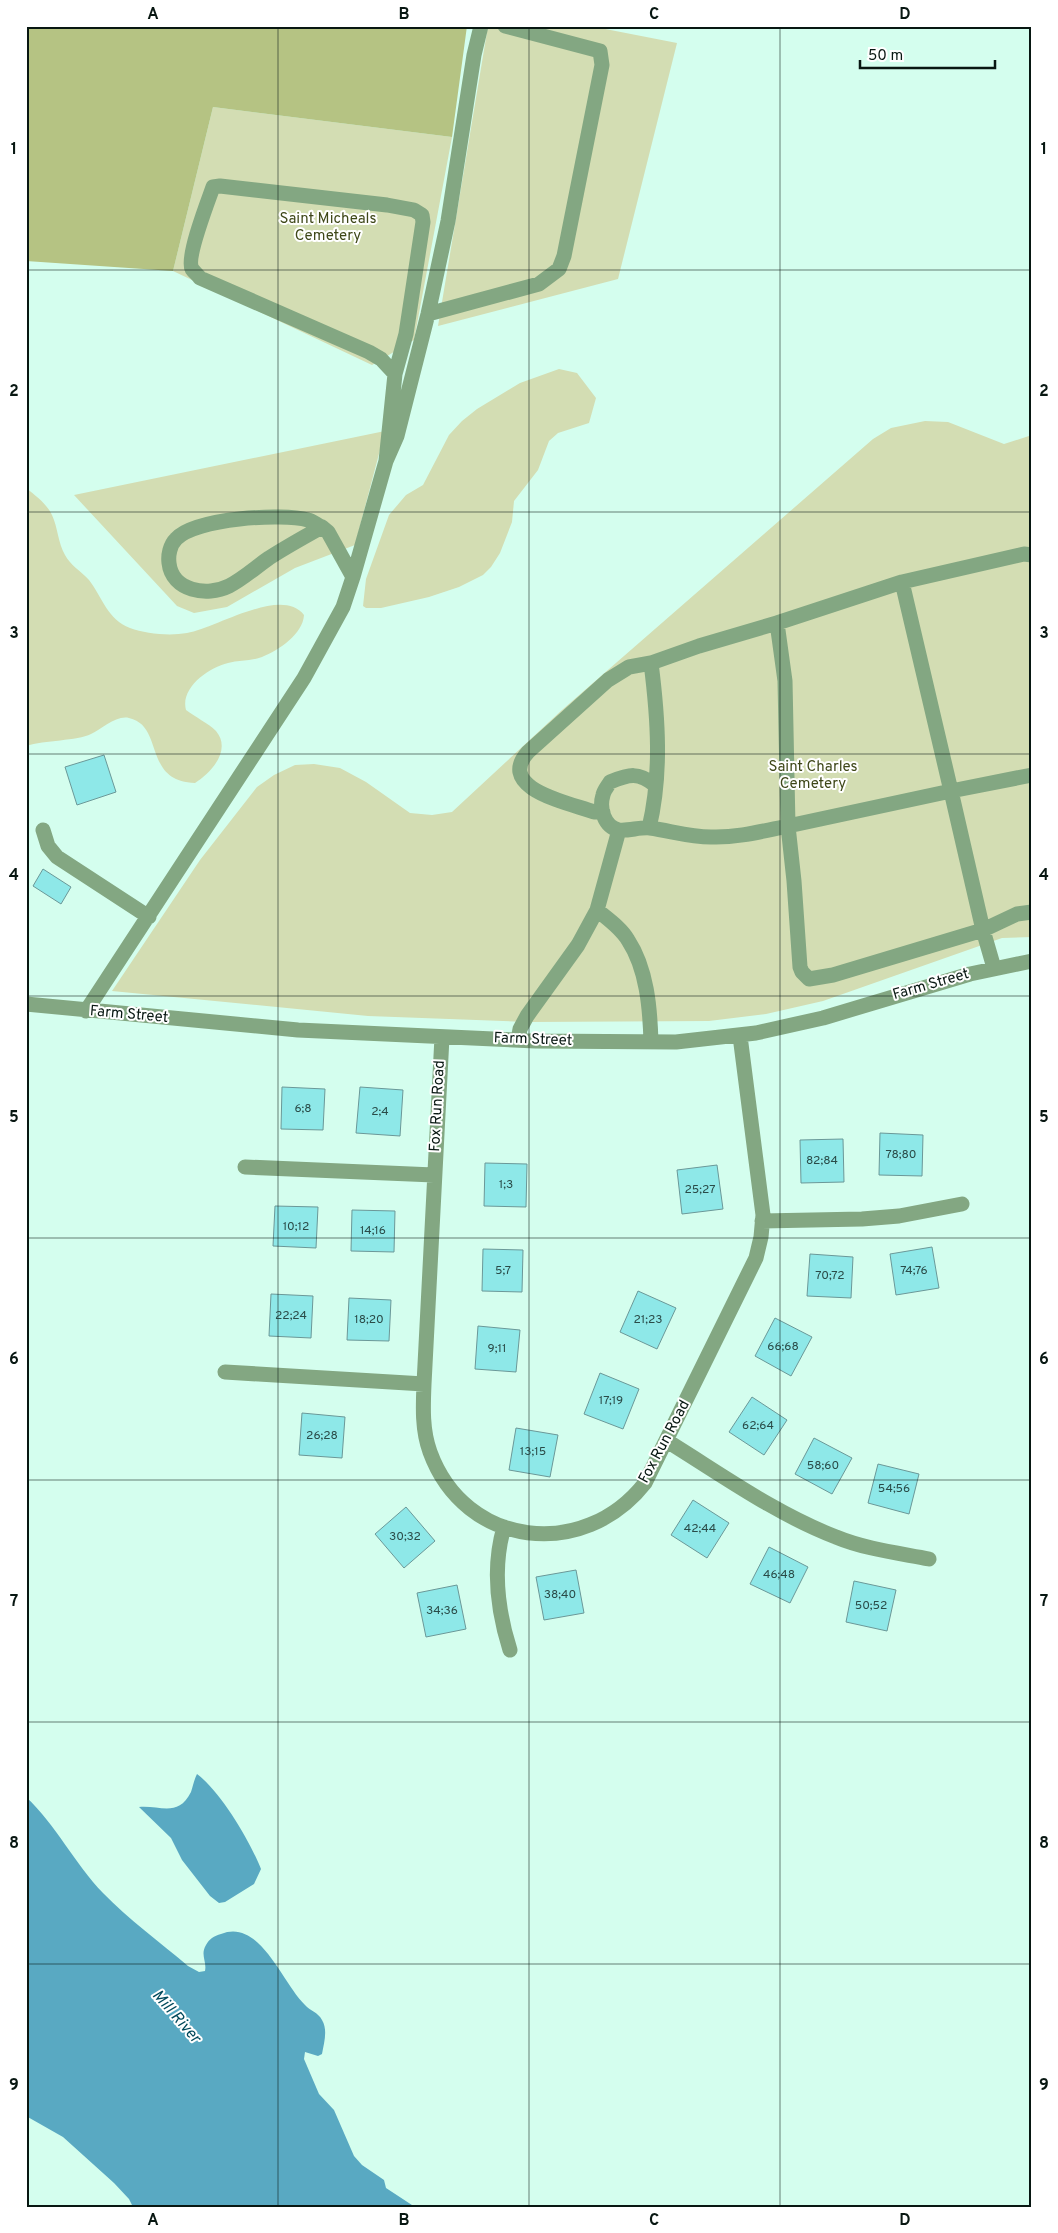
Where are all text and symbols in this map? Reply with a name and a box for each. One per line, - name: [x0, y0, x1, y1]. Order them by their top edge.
- text: A: [147, 5, 159, 25]
- text: B: [398, 5, 410, 25]
- text: C: [649, 5, 659, 25]
- text: D: [899, 5, 911, 25]
- scale bar: [860, 38, 996, 70]
- text: 50 m: [868, 47, 903, 66]
- text: 1: [11, 140, 17, 160]
- text: 1: [1041, 140, 1047, 160]
- park label: Saint Micheals Cemetery: [280, 210, 377, 246]
- text: 2: [9, 382, 19, 402]
- text: 2: [1039, 382, 1049, 402]
- text: 3: [9, 624, 19, 644]
- text: 3: [1039, 624, 1049, 644]
- park label: Saint Charles Cemetery: [768, 758, 858, 794]
- text: 4: [9, 866, 19, 886]
- text: 4: [1039, 866, 1049, 886]
- street label: Farm Street: [891, 965, 971, 1005]
- street label: Farm Street: [89, 1002, 169, 1028]
- street label: Farm Street: [493, 1029, 573, 1051]
- street label: Fox Run Road: [426, 1060, 450, 1152]
- house number: 6;8: [294, 1101, 312, 1117]
- house number: 2;4: [371, 1104, 389, 1120]
- text: 5: [9, 1108, 19, 1128]
- text: 5: [1039, 1108, 1049, 1128]
- house number: 78;80: [886, 1147, 916, 1163]
- house number: 82;84: [806, 1153, 838, 1169]
- house number: 1;3: [499, 1177, 513, 1193]
- house number: 25;27: [685, 1182, 715, 1198]
- house number: 10;12: [283, 1219, 309, 1235]
- house number: 14;16: [360, 1223, 386, 1239]
- house number: 5;7: [495, 1263, 511, 1279]
- house number: 74;76: [900, 1263, 928, 1279]
- house number: 70;72: [815, 1268, 845, 1284]
- house number: 22;24: [275, 1308, 307, 1324]
- house number: 18;20: [354, 1312, 384, 1328]
- house number: 21;23: [633, 1312, 663, 1328]
- house number: 66;68: [767, 1339, 799, 1355]
- house number: 9;11: [488, 1341, 506, 1357]
- text: 6: [9, 1350, 19, 1370]
- text: 6: [1039, 1350, 1049, 1370]
- house number: 17;19: [599, 1393, 623, 1409]
- street label: Fox Run Road: [635, 1397, 695, 1487]
- house number: 62;64: [742, 1418, 774, 1434]
- house number: 26;28: [306, 1428, 338, 1444]
- house number: 13;15: [520, 1444, 546, 1460]
- house number: 58;60: [807, 1458, 839, 1474]
- house number: 54;56: [878, 1481, 910, 1497]
- house number: 42;44: [684, 1521, 716, 1537]
- house number: 30;32: [389, 1529, 421, 1545]
- house number: 46;48: [763, 1567, 795, 1583]
- house number: 38;40: [544, 1587, 576, 1603]
- text: 7: [10, 1592, 18, 1612]
- text: 7: [1040, 1592, 1048, 1612]
- house number: 50;52: [855, 1598, 887, 1614]
- house number: 34;36: [426, 1603, 458, 1619]
- text: 8: [9, 1834, 19, 1854]
- text: 8: [1039, 1834, 1049, 1854]
- water label: Mill River: [147, 1986, 206, 2049]
- text: 9: [9, 2076, 19, 2096]
- text: 9: [1039, 2076, 1049, 2096]
- text: A: [147, 2211, 159, 2231]
- text: B: [398, 2211, 410, 2231]
- text: C: [649, 2211, 659, 2231]
- text: D: [899, 2211, 911, 2231]

